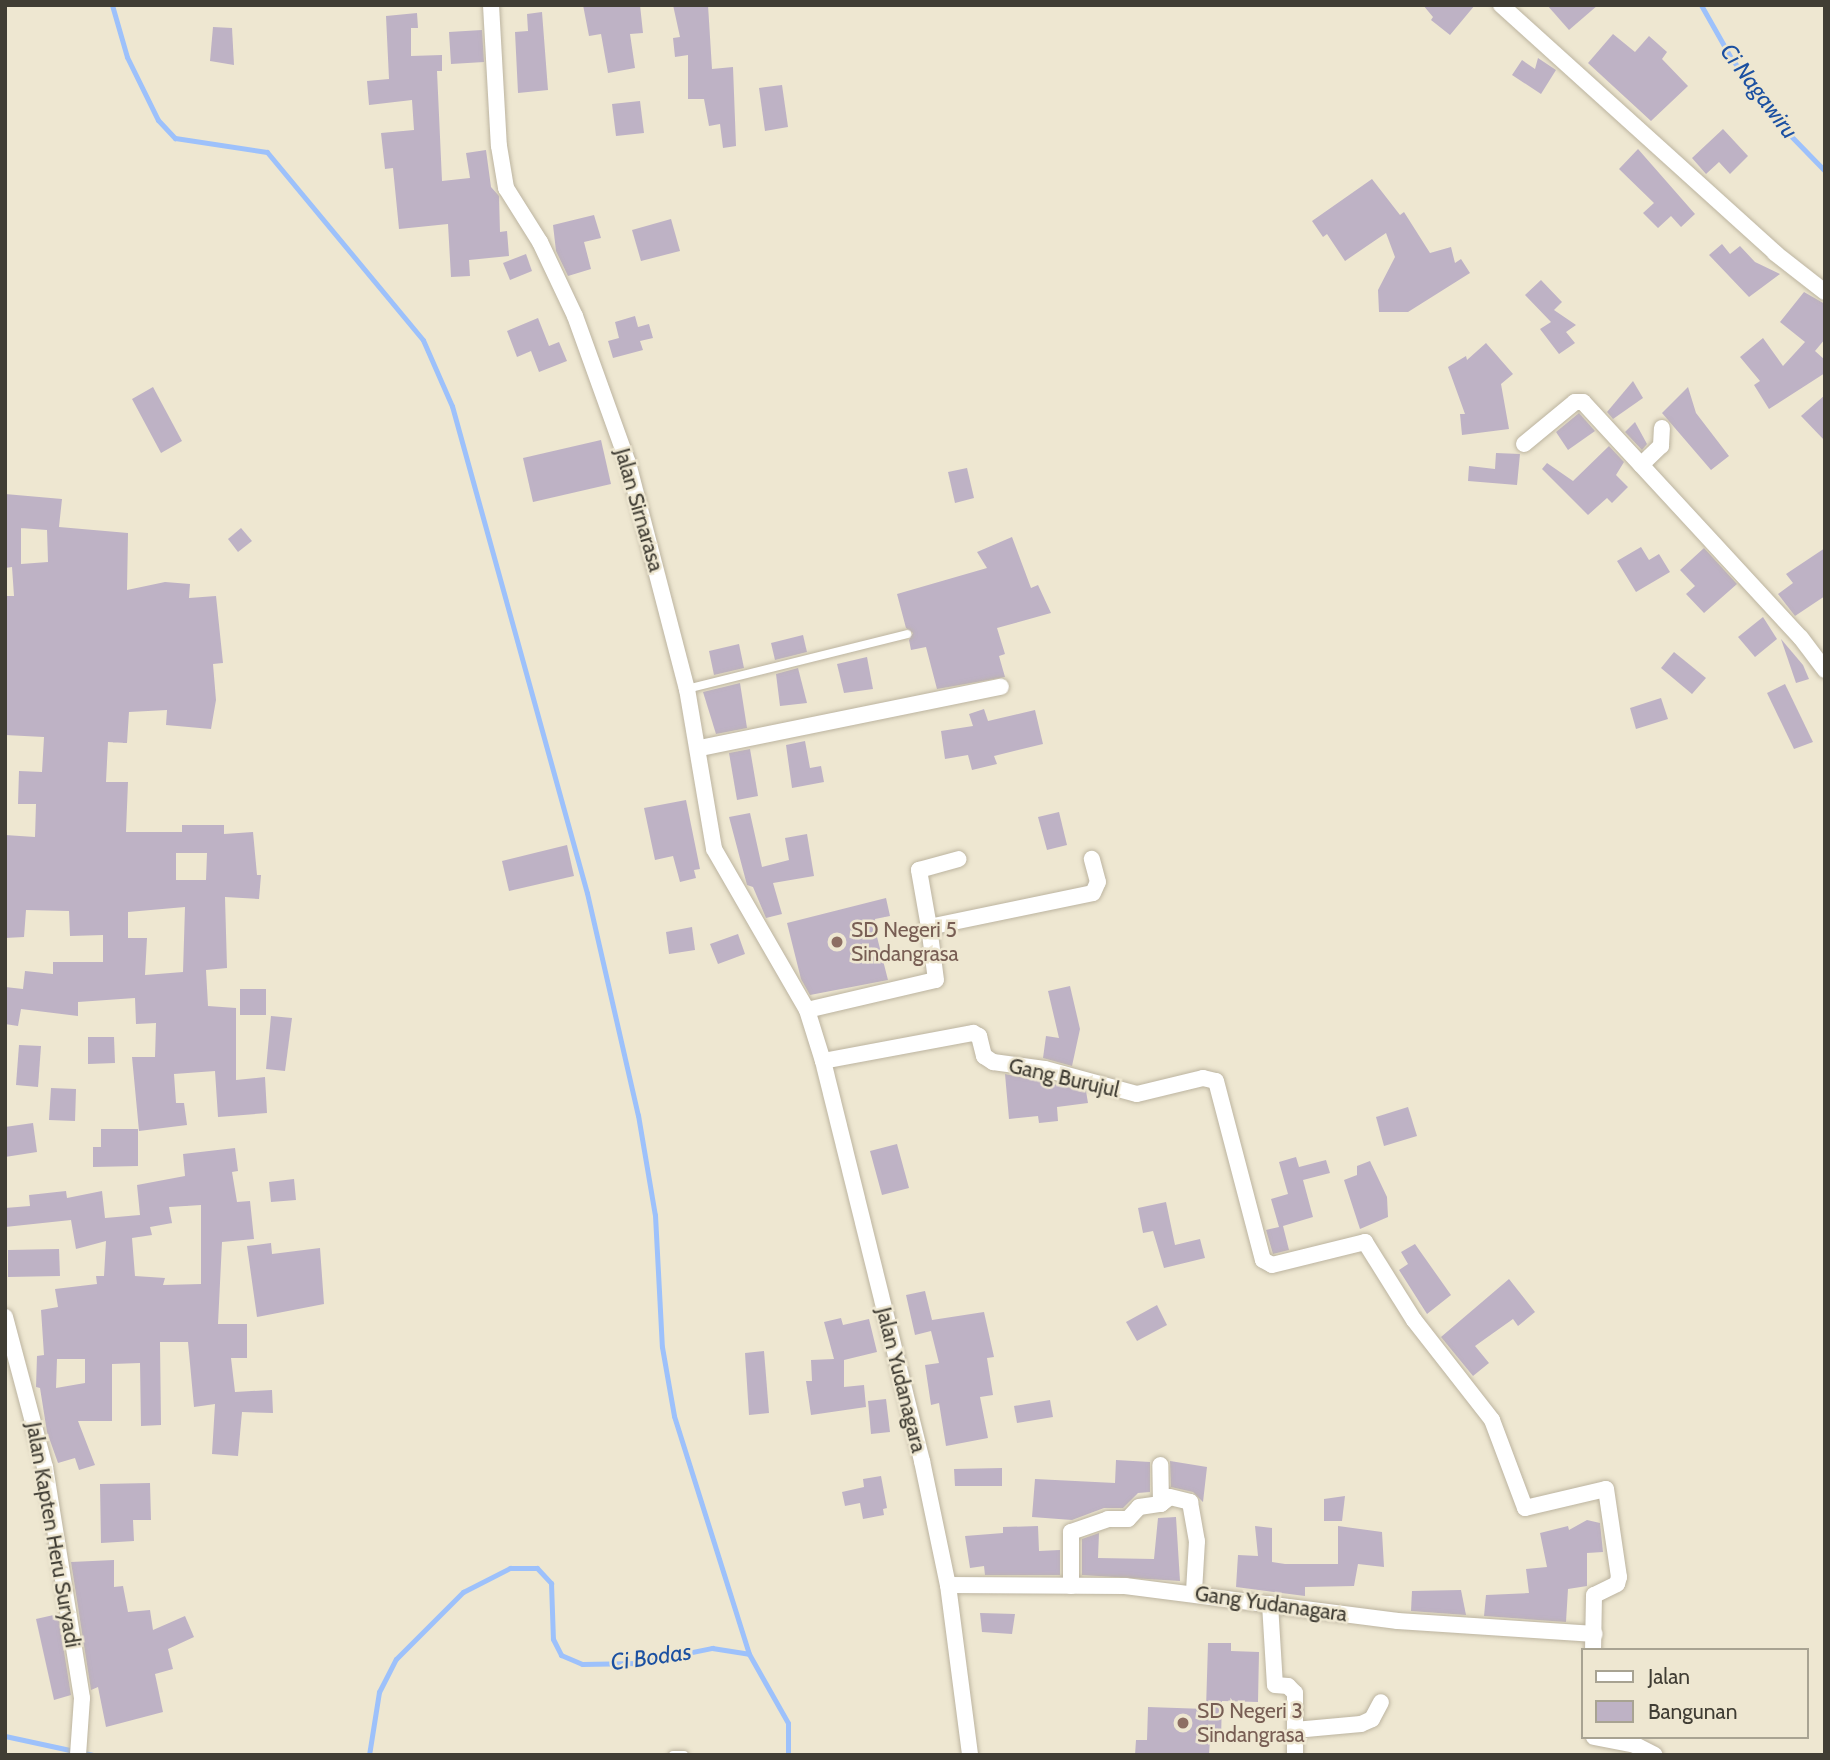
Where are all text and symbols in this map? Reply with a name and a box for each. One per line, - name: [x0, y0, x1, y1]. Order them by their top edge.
- water label: Ci Nagawiru: [1714, 38, 1804, 144]
- street label: Jalan Sirnarasa: [609, 445, 669, 575]
- place label: SD Negeri 5 Sindangrasa: [851, 917, 959, 967]
- marker: SD Negeri 5 Sindangrasa: [829, 934, 845, 950]
- street label: Gang Burujul: [1006, 1053, 1122, 1103]
- street label: Jalan Yudanagara: [871, 1305, 931, 1455]
- street label: Jalan Kapten Heru Suryadi: [21, 1420, 85, 1650]
- street label: Gang Yudanagara: [1193, 1581, 1349, 1627]
- water label: Ci Bodas: [609, 1638, 693, 1676]
- legend: [1582, 1648, 1809, 1739]
- text: Jalan: [1648, 1664, 1690, 1689]
- place label: SD Negeri 3 Sindangrasa: [1197, 1698, 1305, 1748]
- text: Bangunan: [1648, 1699, 1737, 1724]
- marker: SD Negeri 3 Sindangrasa: [1175, 1715, 1191, 1731]

